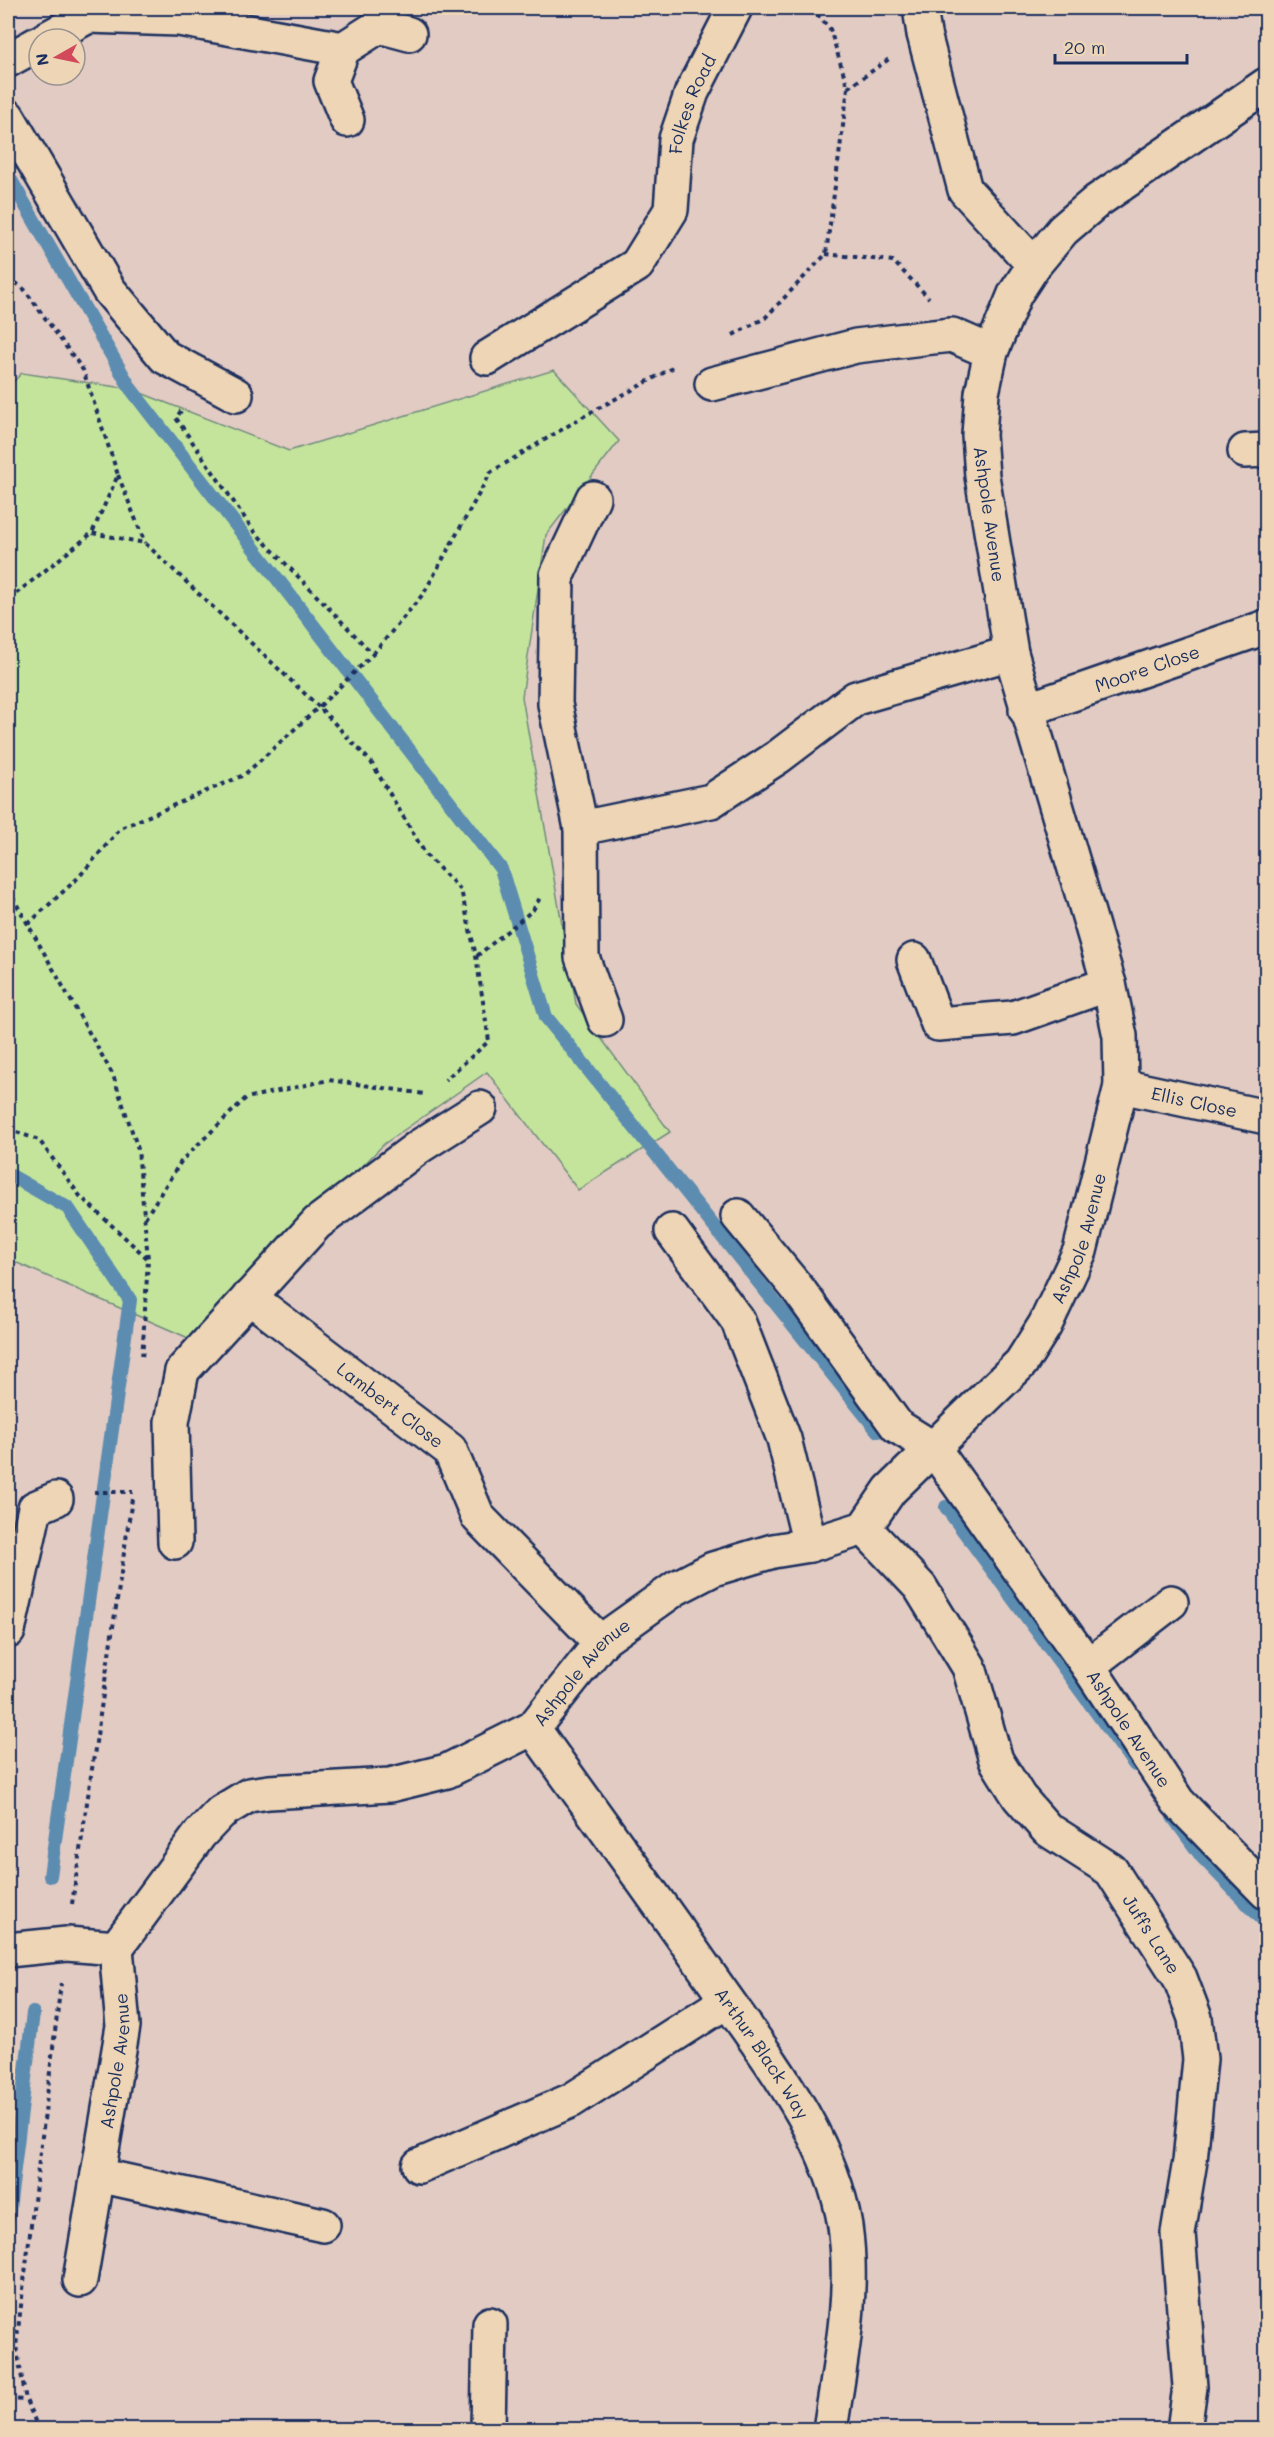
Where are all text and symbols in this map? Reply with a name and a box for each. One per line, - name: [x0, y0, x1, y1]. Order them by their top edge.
- north arrow: [27, 27, 87, 87]
- scale bar: [1055, 27, 1187, 65]
- text: 20 m: [1064, 35, 1105, 59]
- street label: Folkes Road: [663, 50, 721, 155]
- text: N: [30, 52, 53, 67]
- street label: Ashpole Avenue: [969, 445, 1011, 583]
- street label: Moore Close: [1091, 639, 1203, 697]
- street label: Ellis Close: [1149, 1081, 1240, 1123]
- street label: Ashpole Avenue: [1045, 1170, 1111, 1307]
- street label: Lambert Close: [332, 1356, 449, 1453]
- street label: Ashpole Avenue: [527, 1613, 635, 1731]
- street label: Ashpole Avenue: [1081, 1665, 1177, 1792]
- street label: Juffs Lane: [1117, 1890, 1186, 1978]
- street label: Arthur Black Way: [710, 1982, 815, 2123]
- street label: Ashpole Avenue: [94, 1992, 135, 2131]

